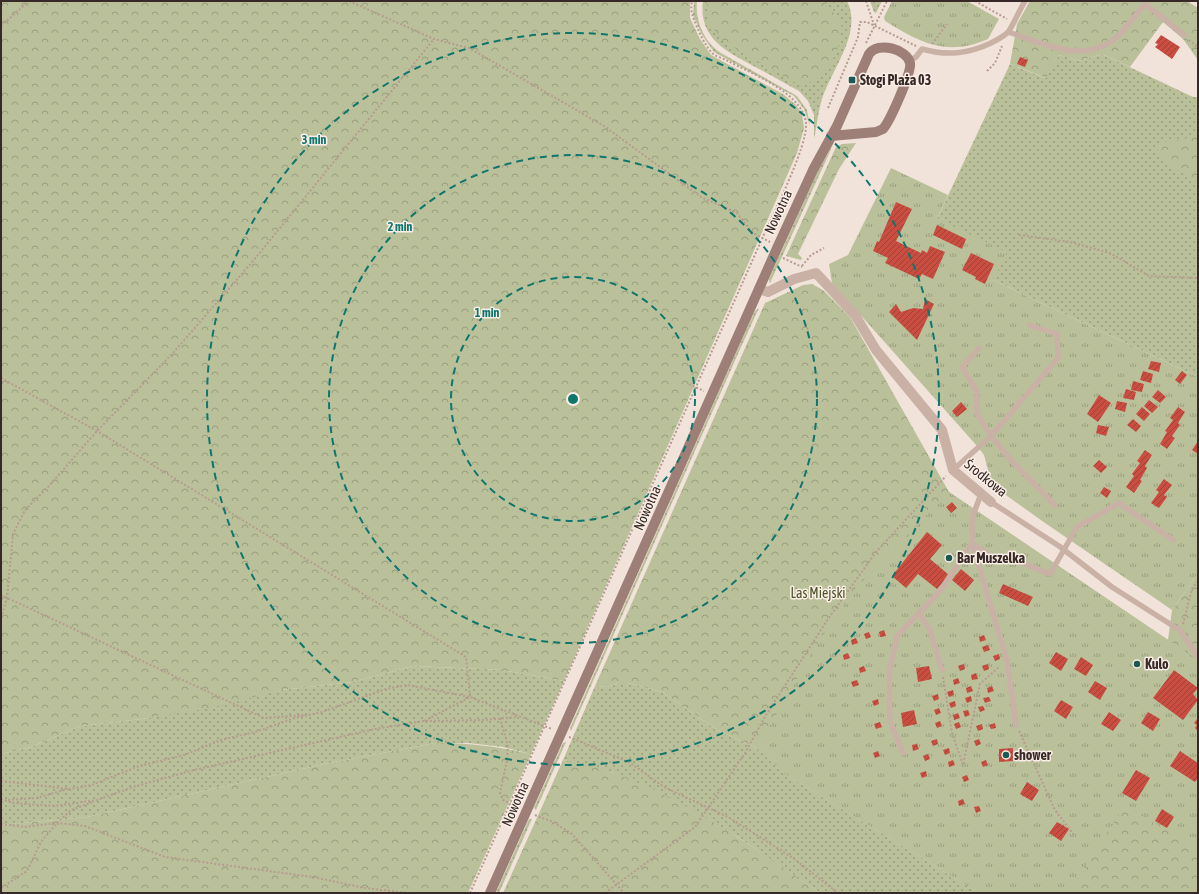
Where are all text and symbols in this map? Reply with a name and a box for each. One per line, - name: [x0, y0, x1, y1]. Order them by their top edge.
- place label: Stogi Plaża 03: [860, 72, 931, 88]
- marker: Stogi Plaża 03: [847, 75, 857, 85]
- text: 3 min: [302, 133, 326, 147]
- street label: Nowotna: [761, 187, 795, 237]
- text: 2 min: [388, 220, 412, 234]
- text: 1 min: [475, 306, 499, 320]
- centre of rings: [566, 392, 580, 406]
- street label: Środkowa: [961, 456, 1011, 500]
- street label: Nowotna: [630, 483, 664, 533]
- place label: Bar Muszelka: [957, 550, 1025, 566]
- marker: Bar Muszelka: [944, 553, 954, 563]
- park label: Las Miejski: [791, 585, 845, 601]
- place label: Kulo: [1145, 656, 1169, 672]
- marker: Kulo: [1132, 659, 1142, 669]
- place label: shower: [1014, 747, 1052, 763]
- marker: shower: [1001, 750, 1011, 760]
- street label: Nowotna: [498, 779, 532, 829]

